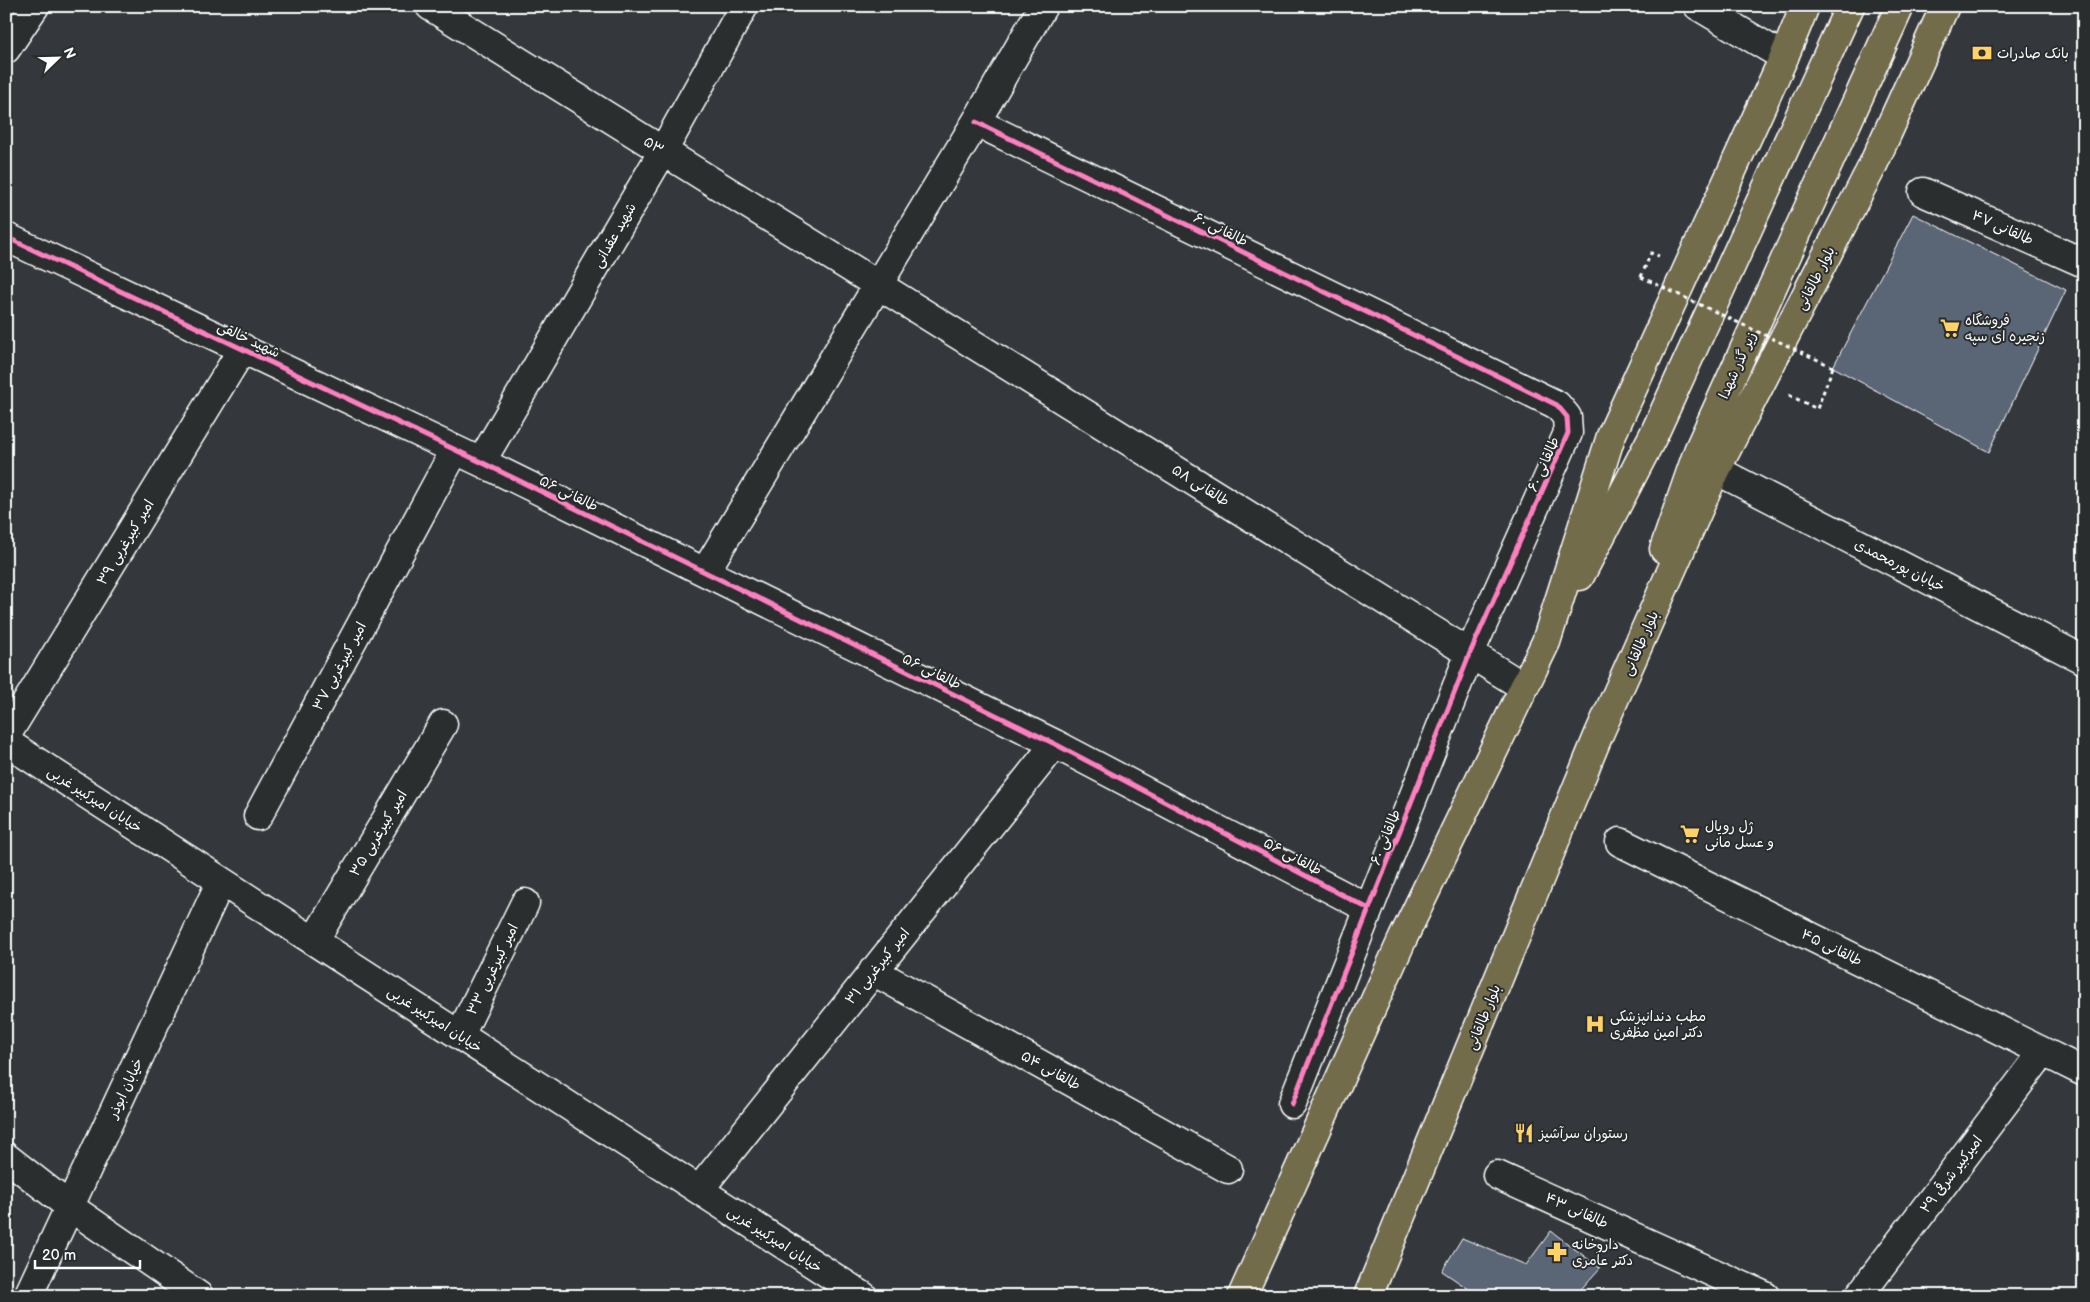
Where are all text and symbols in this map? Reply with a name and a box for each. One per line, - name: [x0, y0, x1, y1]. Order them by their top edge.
- north arrow: [32, 32, 82, 82]
- bank icon: بانک صادرات: [1971, 42, 1993, 64]
- text: N: [60, 45, 79, 61]
- place label: بانک صادرات: [1997, 45, 2069, 62]
- street label: ۵۳: [640, 133, 667, 158]
- street label: شهید عقدانی: [589, 200, 640, 271]
- street label: طالقانی ۴۷: [1969, 206, 2036, 249]
- street label: طالقانی ۶۰: [1191, 209, 1251, 250]
- street label: بلوار طالقانی: [1792, 244, 1839, 313]
- place label: فروشگاه زنجیره ای سپه: [1965, 312, 2045, 346]
- supermarket icon: فروشگاه زنجیره ای سپه: [1939, 317, 1961, 339]
- street label: شهید خالقی: [215, 318, 283, 361]
- street label: زیر گذر شهدا: [1715, 329, 1760, 401]
- street label: طالقانی ۶۰: [1524, 434, 1563, 494]
- street label: طالقانی ۵۸: [1169, 461, 1233, 510]
- street label: طالقانی ۵۶: [536, 472, 601, 515]
- street label: امیر کبیرغربی ۳۹: [93, 496, 158, 588]
- street label: خیابان پورمحمدی: [1851, 535, 1948, 596]
- street label: بلوار طالقانی: [1619, 608, 1662, 678]
- street label: امیر کبیرغربی ۳۷: [309, 619, 370, 713]
- street label: طالقانی ۵۶: [899, 650, 964, 693]
- street label: خیابان امیرکبیر غربی: [44, 763, 145, 836]
- street label: امیر کبیرغربی ۳۵: [346, 787, 411, 879]
- street label: طالقانی ۶۰: [1367, 807, 1404, 867]
- place label: ژل رویال و عسل مانی: [1705, 818, 1774, 851]
- supermarket icon: ژل رویال و عسل مانی: [1679, 823, 1701, 845]
- street label: طالقانی ۵۶: [1261, 834, 1325, 879]
- street label: امیر کبیرغربی ۳۳: [463, 921, 522, 1018]
- street label: امیر کبیرغربی ۳۱: [842, 925, 913, 1008]
- street label: طالقانی ۴۵: [1799, 925, 1865, 969]
- street label: بلوار طالقانی: [1463, 982, 1504, 1052]
- street label: خیابان امیرکبیر غربی: [384, 983, 485, 1056]
- place label: مطب دندانپزشکی دکتر امین مظفری: [1610, 1008, 1706, 1041]
- hospital icon: مطب دندانپزشکی دکتر امین مظفری: [1584, 1013, 1606, 1035]
- street label: طالقانی ۵۴: [1018, 1047, 1084, 1094]
- street label: خیابان ابوذر: [104, 1055, 147, 1122]
- restaurant icon: رستوران سرآشپز: [1513, 1122, 1535, 1144]
- place label: رستوران سرآشپز: [1538, 1125, 1628, 1143]
- street label: امیرکبیر شرقی ۲۹: [1917, 1132, 1986, 1216]
- street label: طالقانی ۴۳: [1543, 1189, 1611, 1232]
- street label: خیابان امیرکبیر غربی: [724, 1203, 825, 1276]
- place label: داروخانه دکتر عامری: [1572, 1236, 1633, 1269]
- scale bar: [35, 1237, 140, 1269]
- pharmacy icon: داروخانه دکتر عامری: [1546, 1241, 1568, 1263]
- text: 20 m: [42, 1246, 76, 1265]

